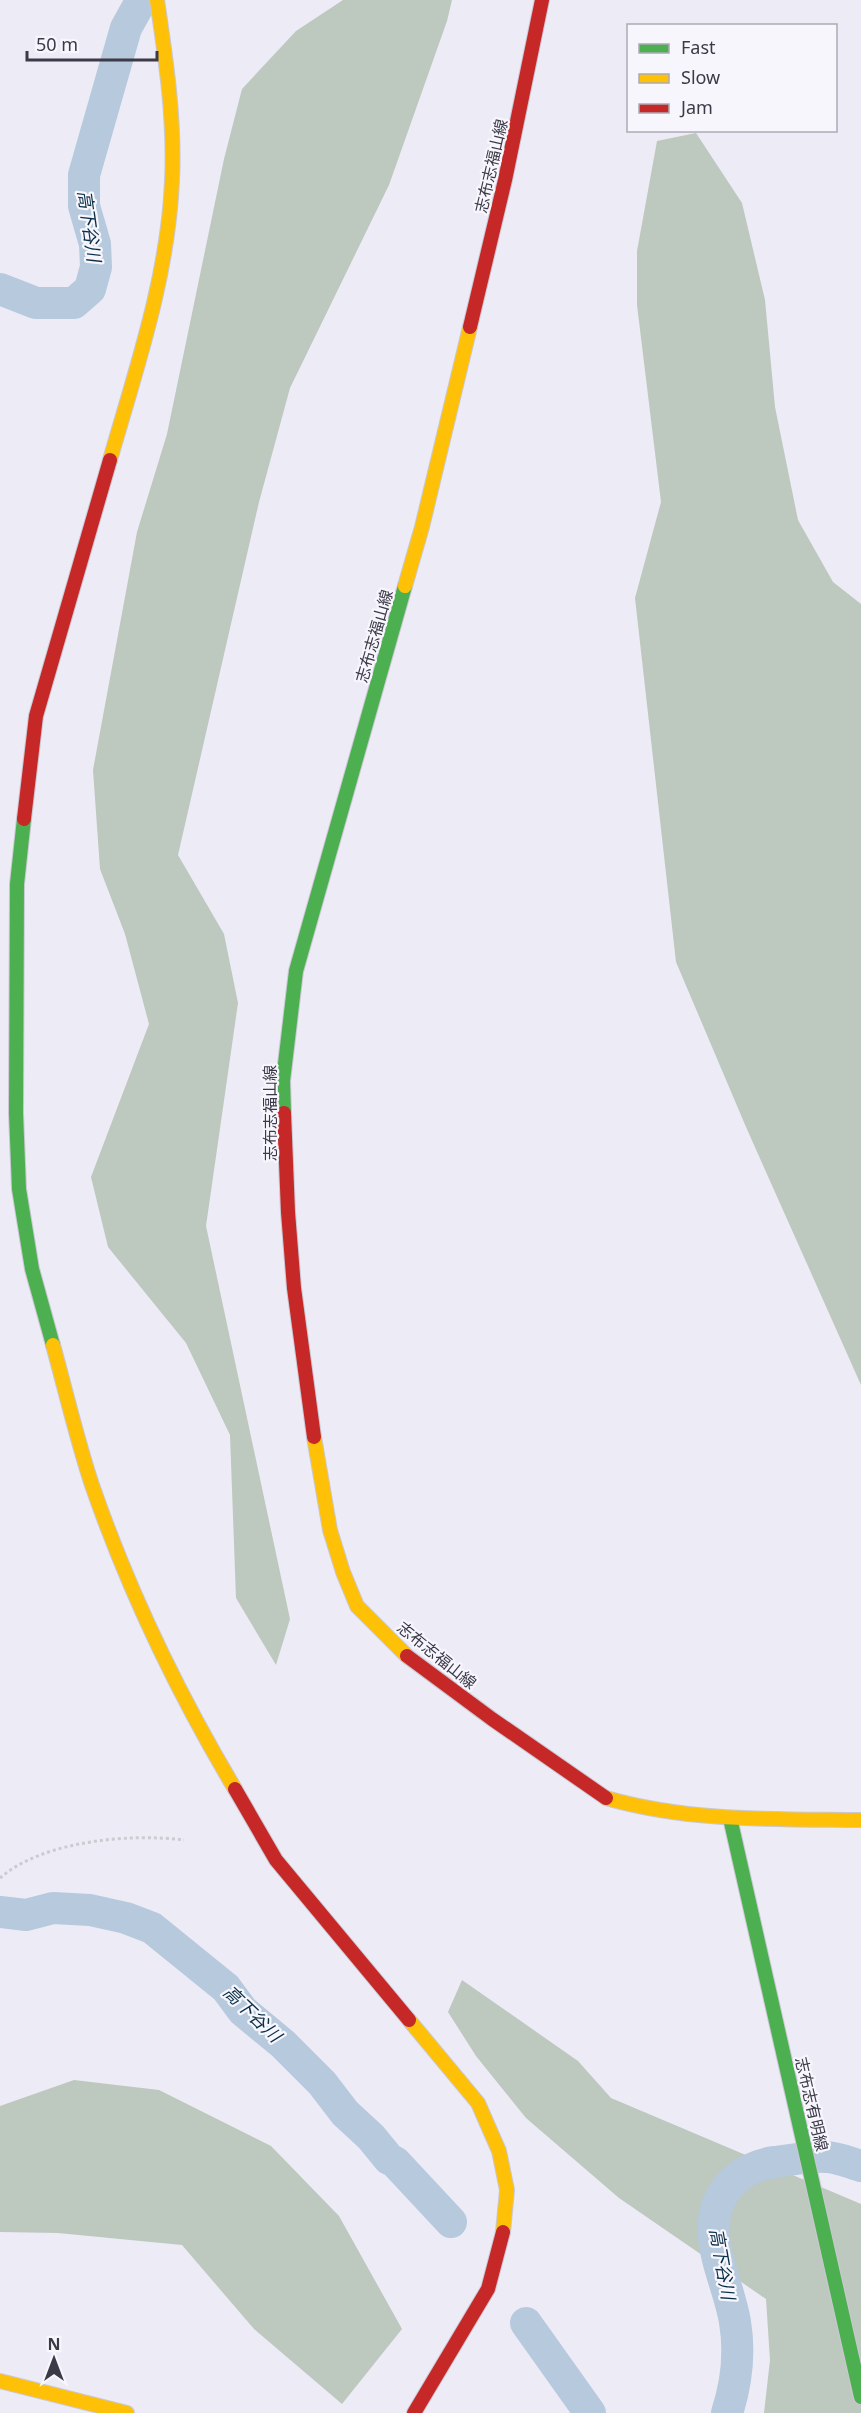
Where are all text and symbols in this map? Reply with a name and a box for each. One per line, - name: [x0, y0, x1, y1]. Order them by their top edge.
- scale bar: [27, 24, 158, 62]
- legend: [627, 24, 837, 132]
- text: 50 m: [36, 32, 78, 56]
- text: Fast: [681, 35, 716, 59]
- text: Slow: [681, 65, 720, 89]
- text: Jam: [679, 95, 713, 119]
- street label: 志布志福山線: [469, 117, 513, 215]
- water label: 高下谷川: [73, 189, 107, 265]
- street label: 志布志福山線: [350, 587, 398, 685]
- street label: 志布志福山線: [259, 1065, 281, 1161]
- street label: 志布志福山線: [393, 1616, 481, 1694]
- water label: 高下谷川: [218, 1980, 288, 2048]
- street label: 志布志有明線: [790, 2055, 834, 2153]
- water label: 高下谷川: [705, 2226, 741, 2303]
- north arrow: [24, 2329, 84, 2389]
- text: N: [47, 2333, 61, 2355]

